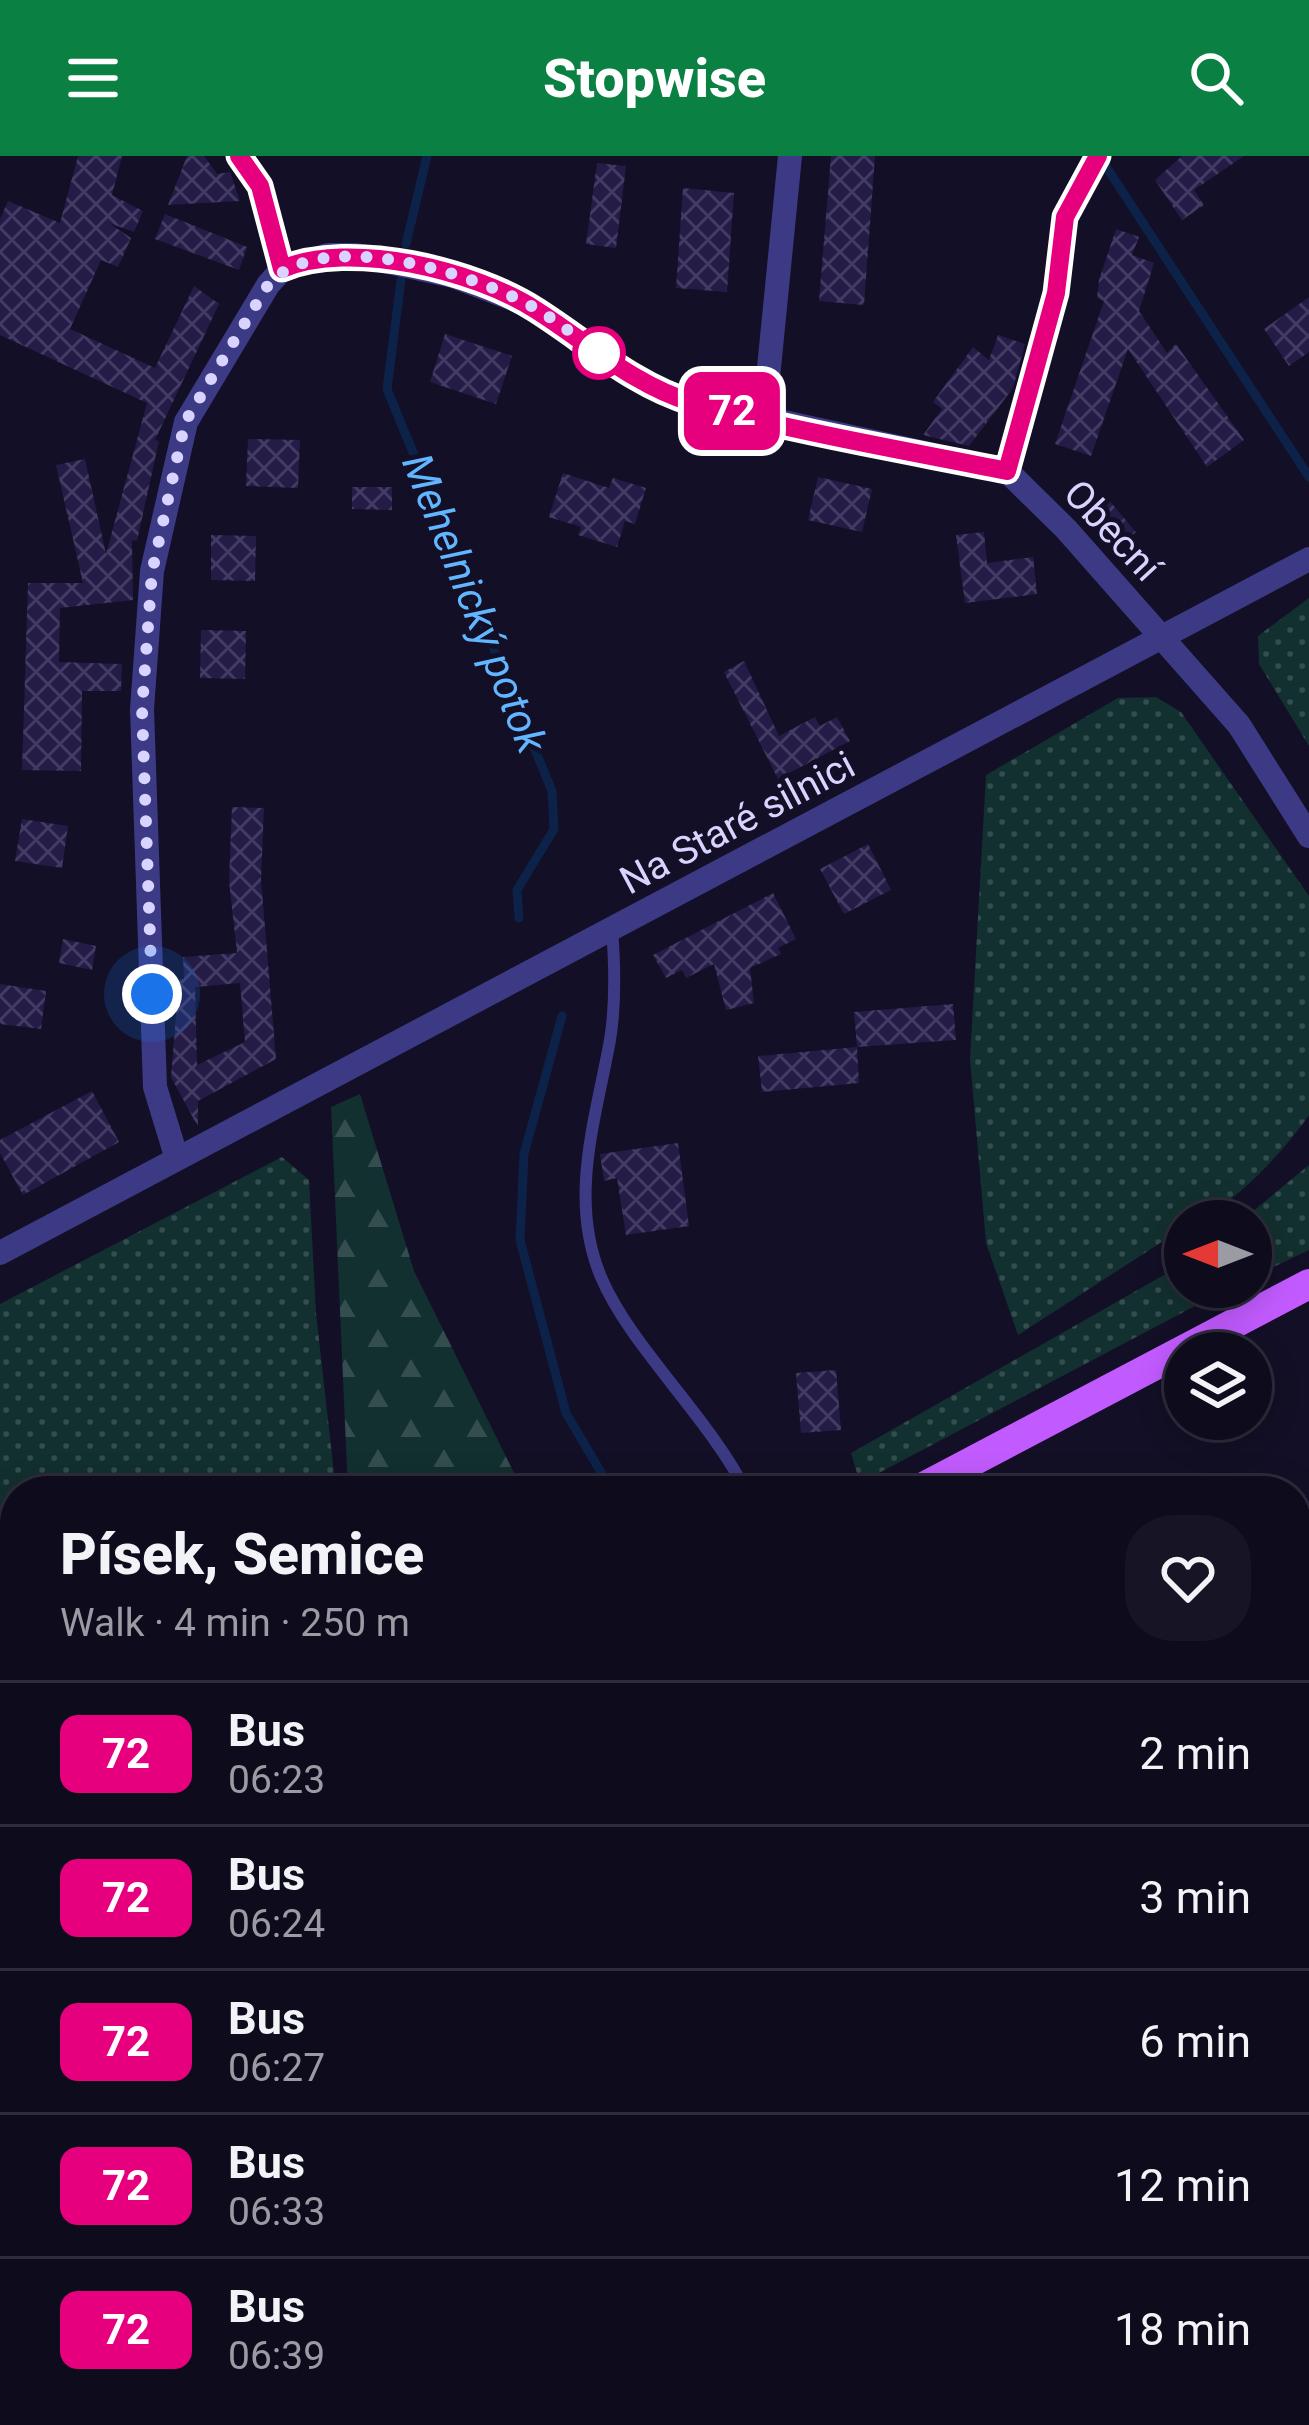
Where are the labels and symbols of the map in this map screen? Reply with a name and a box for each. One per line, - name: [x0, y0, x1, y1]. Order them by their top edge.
- unlabelled marker: [574, 328, 624, 378]
- line badge: 72: [678, 372, 786, 450]
- water label: Mehelnický potok: [392, 447, 557, 761]
- street label: Obecní: [1054, 471, 1171, 592]
- street label: Na Staré silnici: [612, 742, 863, 904]
- your location: [122, 964, 182, 1024]
- north arrow: [1164, 1200, 1272, 1308]

